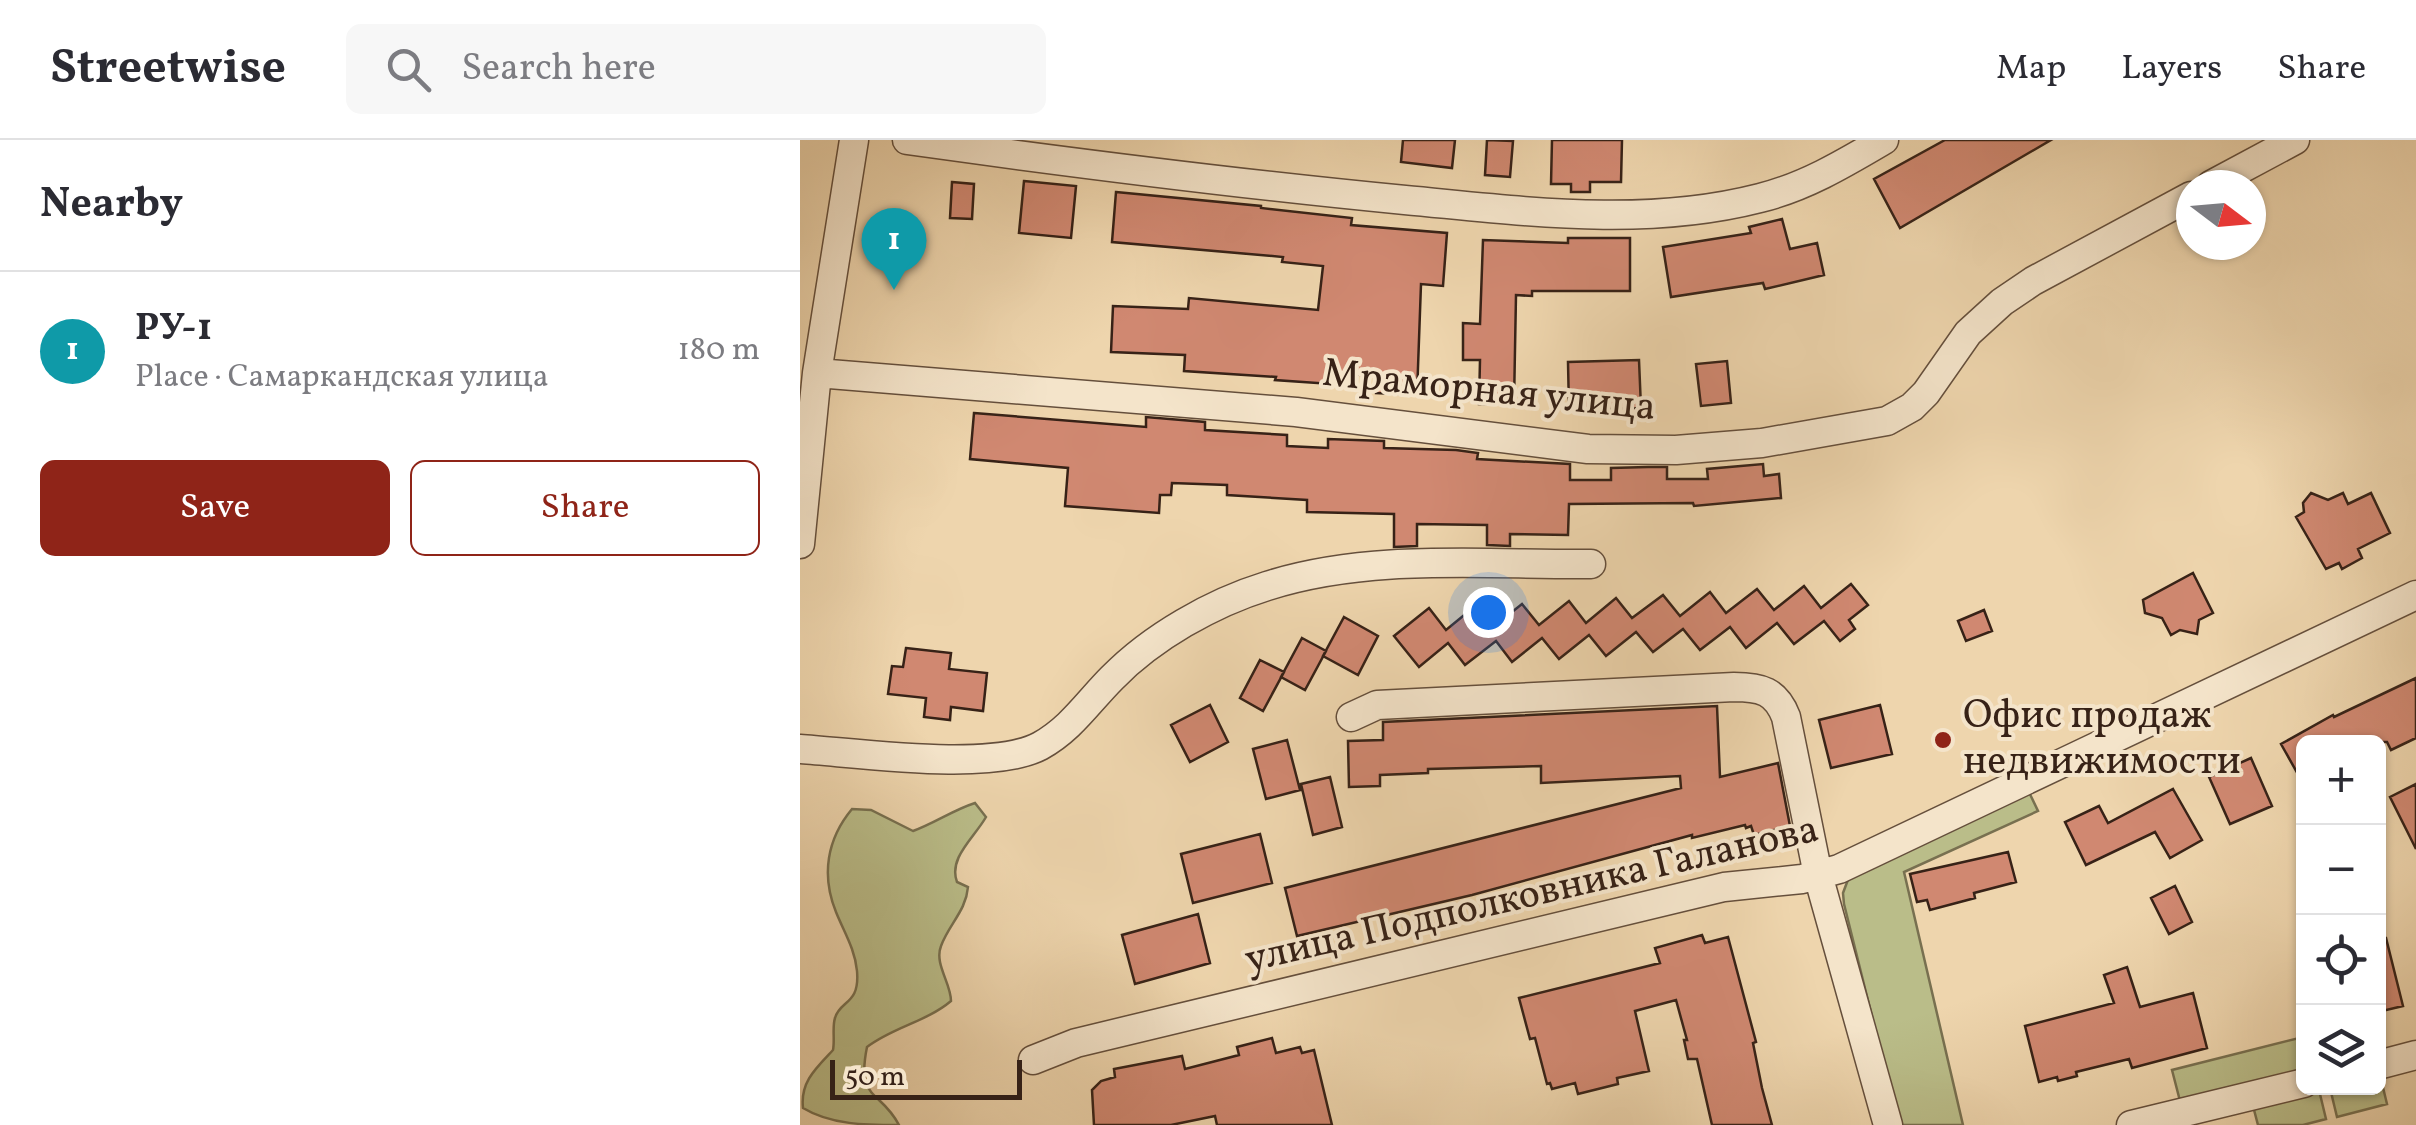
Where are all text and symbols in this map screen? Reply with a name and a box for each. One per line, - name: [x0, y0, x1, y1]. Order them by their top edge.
- search box: [346, 24, 1046, 114]
- text: Streetwise: [50, 36, 286, 103]
- icon: search: [381, 42, 436, 97]
- text: Search here: [461, 43, 656, 96]
- text: Map: [1996, 45, 2066, 93]
- text: Layers: [2121, 45, 2222, 93]
- text: Share: [2277, 45, 2366, 93]
- north arrow: [2176, 170, 2266, 260]
- text: Nearby: [40, 176, 183, 235]
- pin: 1: [862, 208, 926, 290]
- text: РУ-1: [135, 303, 212, 356]
- text: 1: [66, 329, 79, 373]
- text: 180 m: [677, 329, 760, 373]
- street label: Мраморная улица: [1320, 347, 1658, 437]
- text: Place · Самаркандская улица: [135, 356, 549, 400]
- button: Save: [40, 460, 390, 556]
- button: Share: [410, 460, 760, 556]
- your location: [1463, 587, 1514, 638]
- place label: Офис продаж недвижимости: [1963, 689, 2241, 791]
- marker: Офис продаж недвижимости: [1932, 729, 1954, 751]
- map controls: [2296, 735, 2386, 1095]
- button: +: [2296, 735, 2386, 825]
- street label: улица Подполковника Галанова: [1240, 803, 1824, 989]
- button: −: [2296, 825, 2386, 915]
- button: locate: [2296, 915, 2386, 1005]
- button: layers: [2296, 1005, 2386, 1095]
- scale bar: [830, 1055, 1022, 1100]
- text: 50 m: [845, 1058, 905, 1097]

